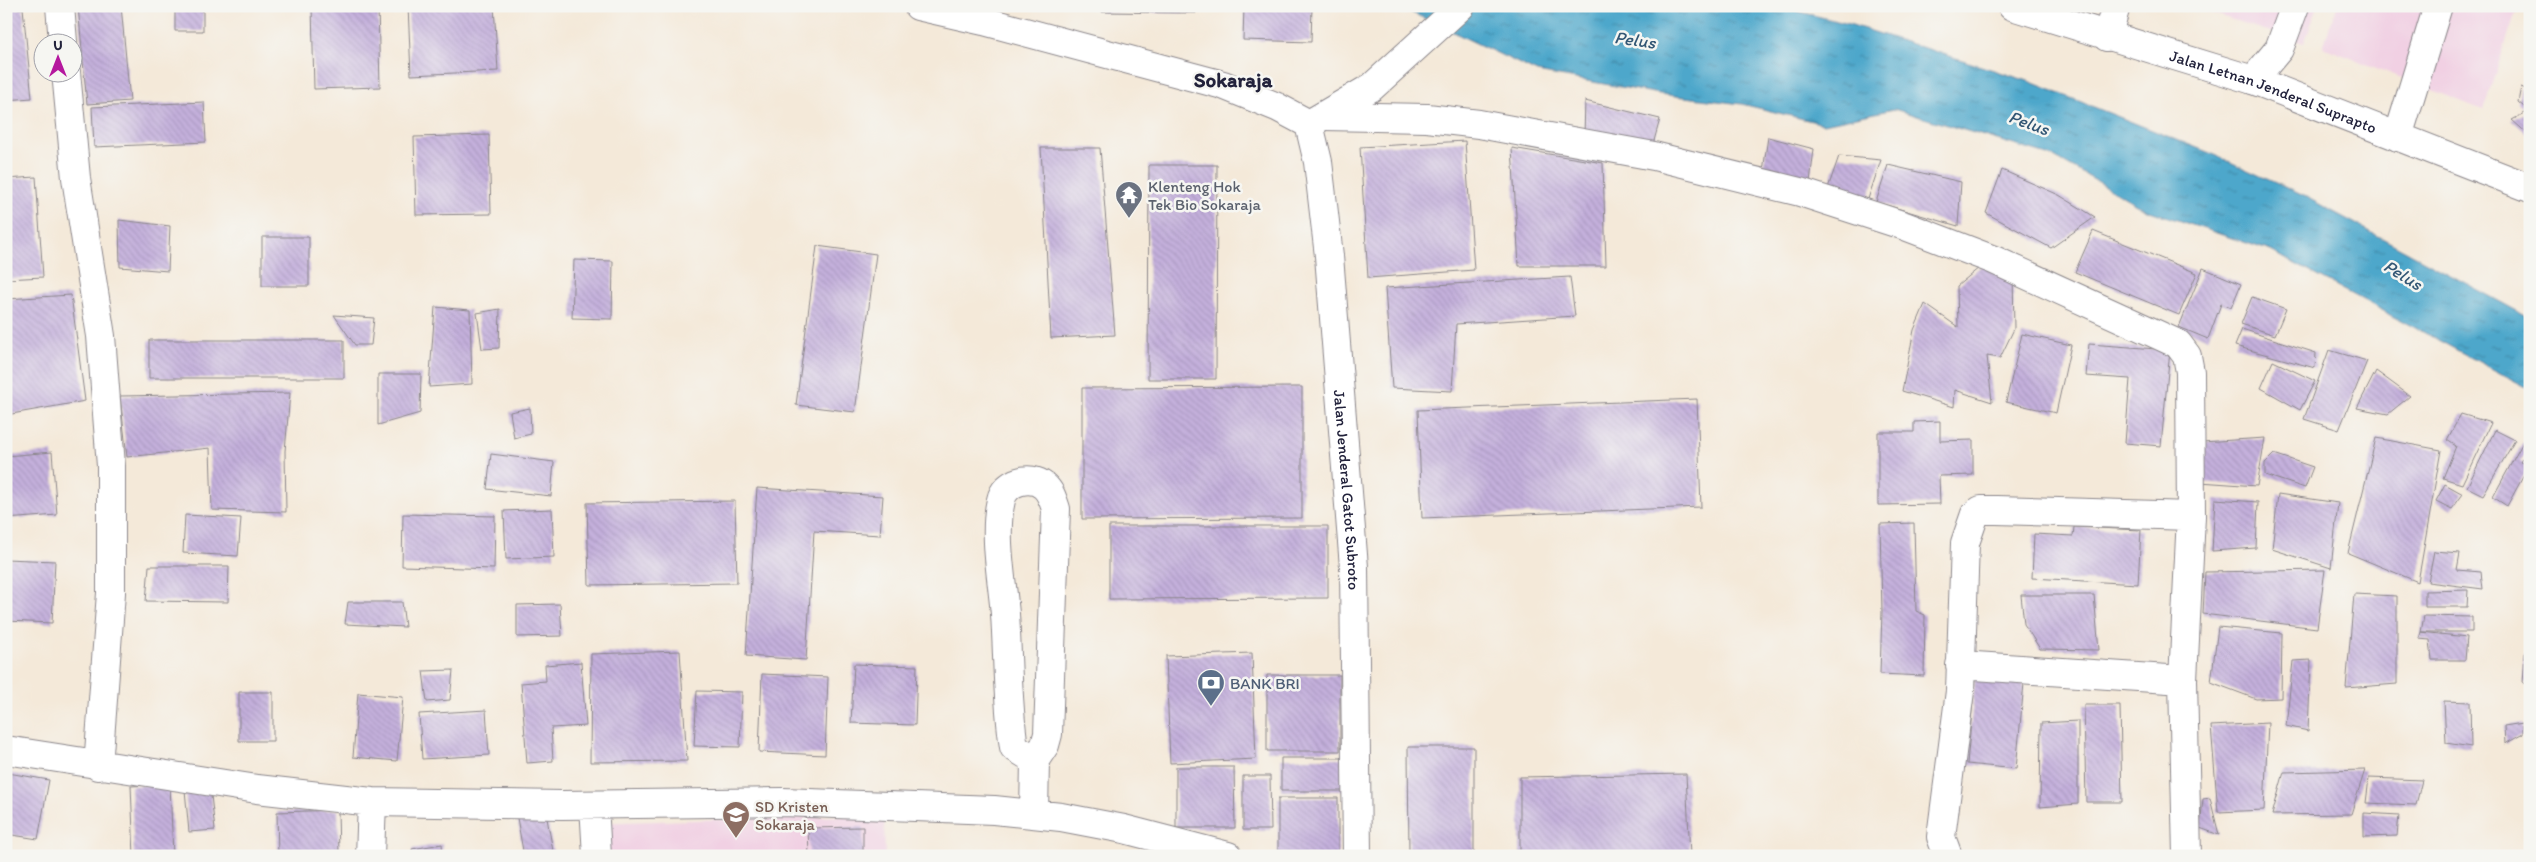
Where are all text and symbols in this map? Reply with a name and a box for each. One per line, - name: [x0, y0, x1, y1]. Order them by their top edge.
- water label: Pelus: [1613, 26, 1658, 54]
- north arrow: [32, 32, 82, 82]
- text: U: [53, 37, 63, 54]
- street label: Jalan Letnan Jenderal Suprapto: [2168, 46, 2380, 137]
- district label: Sokaraja: [1194, 67, 1273, 93]
- water label: Pelus: [2006, 106, 2053, 141]
- place label: Klenteng Hok Tek Bio Sokaraja: [1148, 177, 1261, 214]
- temple icon: Klenteng Hok Tek Bio Sokaraja: [1114, 180, 1144, 219]
- water label: Pelus: [2380, 255, 2427, 296]
- street label: Jalan Jenderal Gatot Subroto: [1330, 389, 1364, 590]
- bank icon: BANK BRI: [1196, 668, 1226, 707]
- place label: BANK BRI: [1230, 674, 1300, 693]
- place label: SD Kristen Sokaraja: [755, 797, 828, 834]
- school or university icon: SD Kristen Sokaraja: [721, 800, 751, 839]

